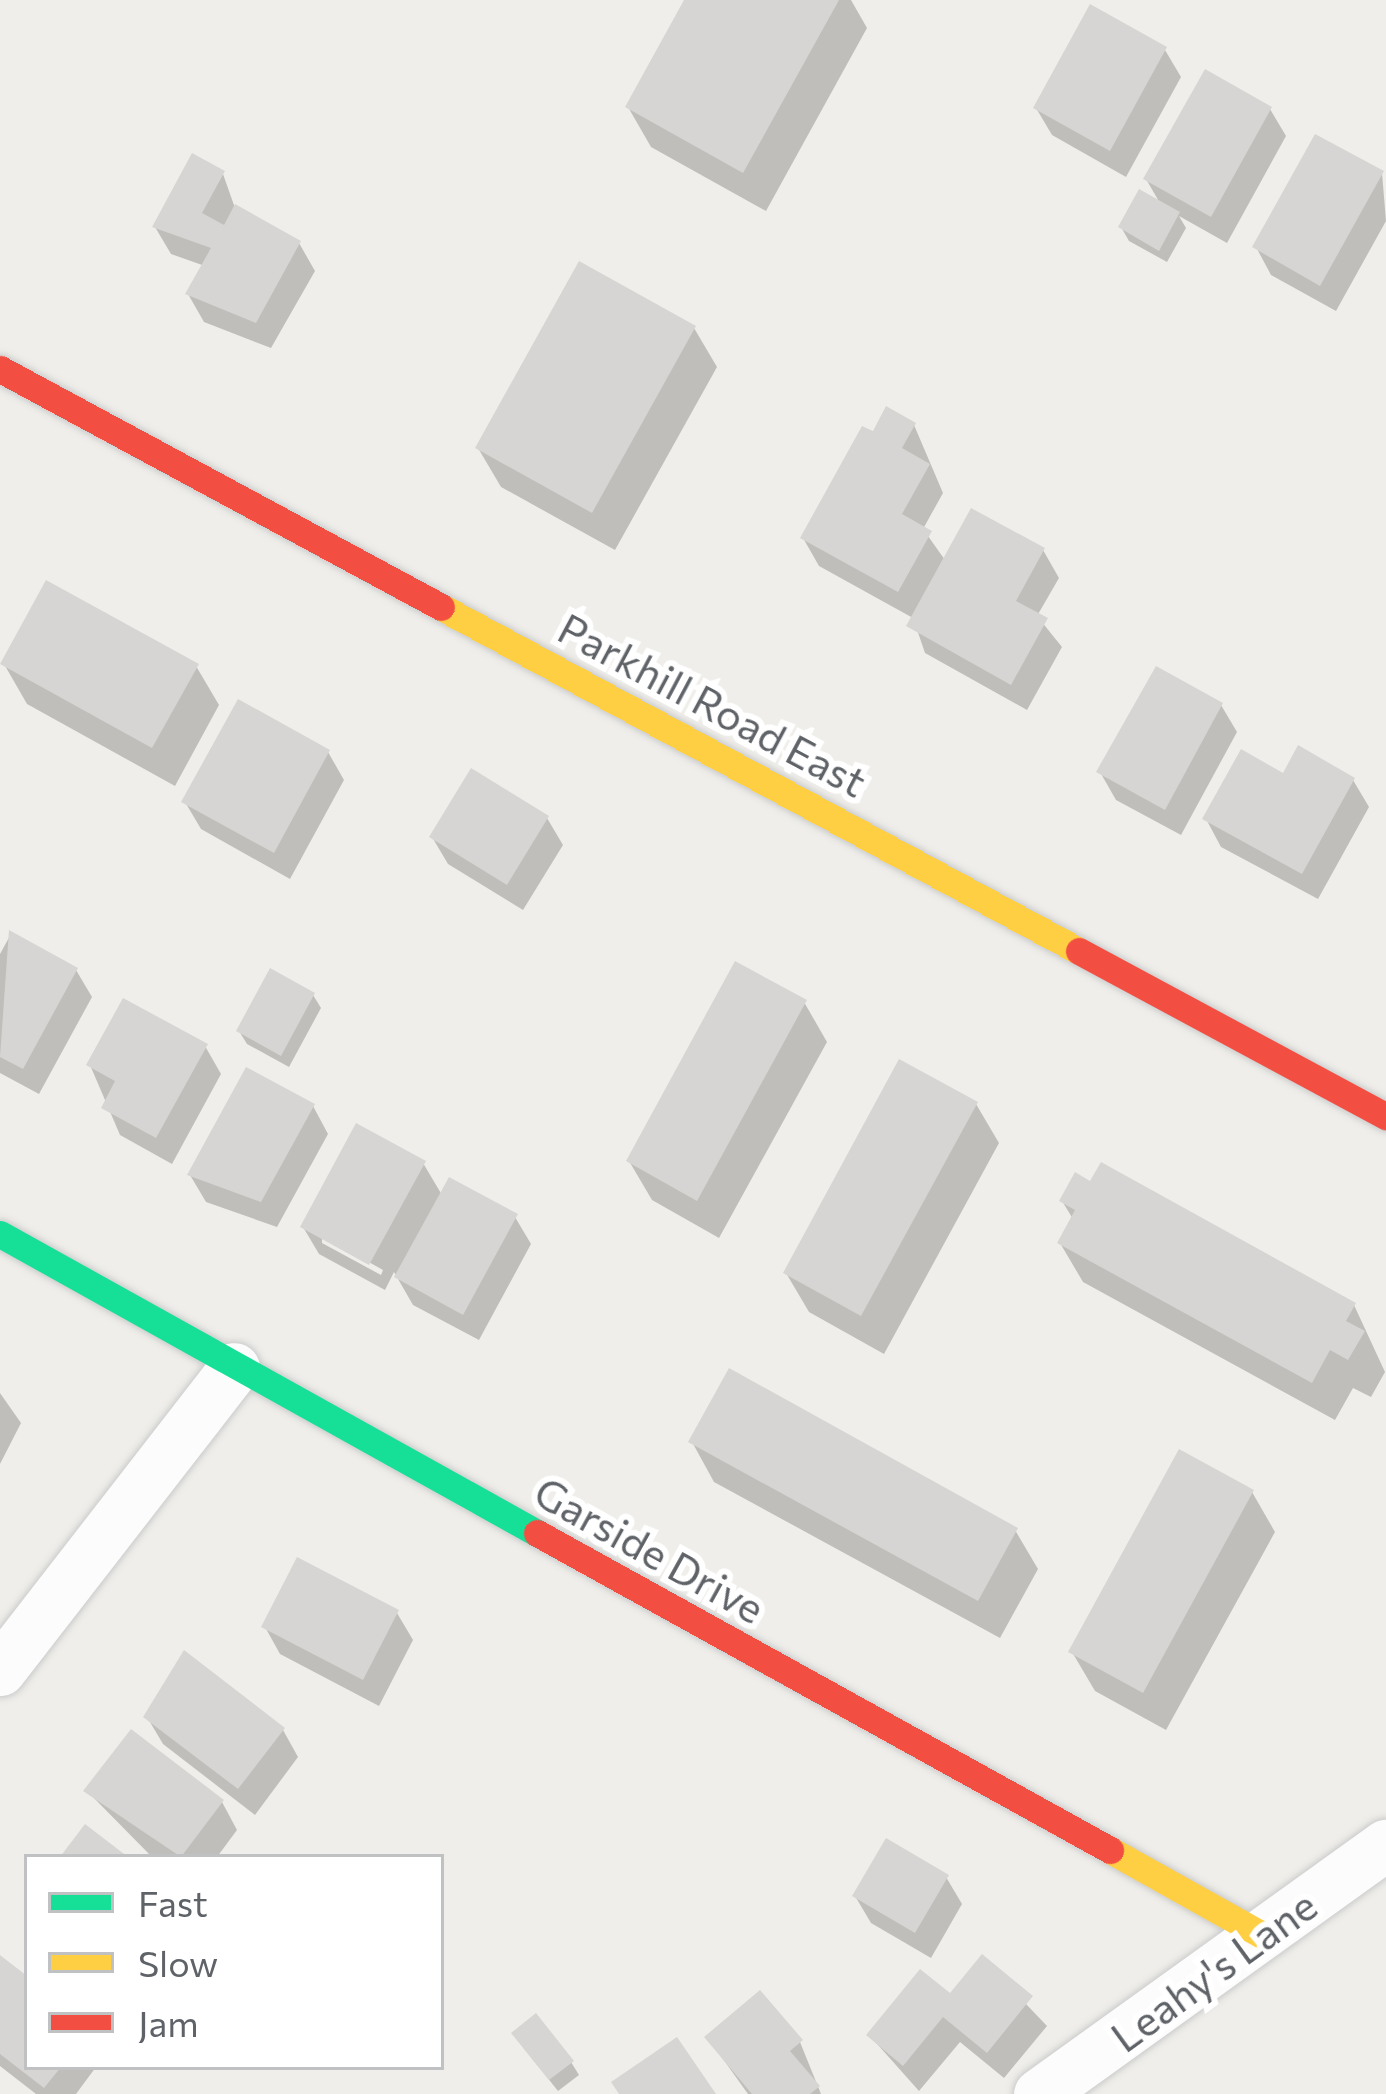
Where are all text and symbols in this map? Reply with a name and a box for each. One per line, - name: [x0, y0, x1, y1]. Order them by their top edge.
- street label: Parkhill Road East: [550, 602, 876, 806]
- street label: Garside Drive: [526, 1465, 774, 1633]
- legend: [24, 1854, 444, 2070]
- street label: Leahy's Lane: [1101, 1879, 1325, 2061]
- text: Fast: [138, 1880, 208, 1924]
- text: Slow: [138, 1940, 218, 1984]
- text: Jam: [138, 2000, 199, 2044]

